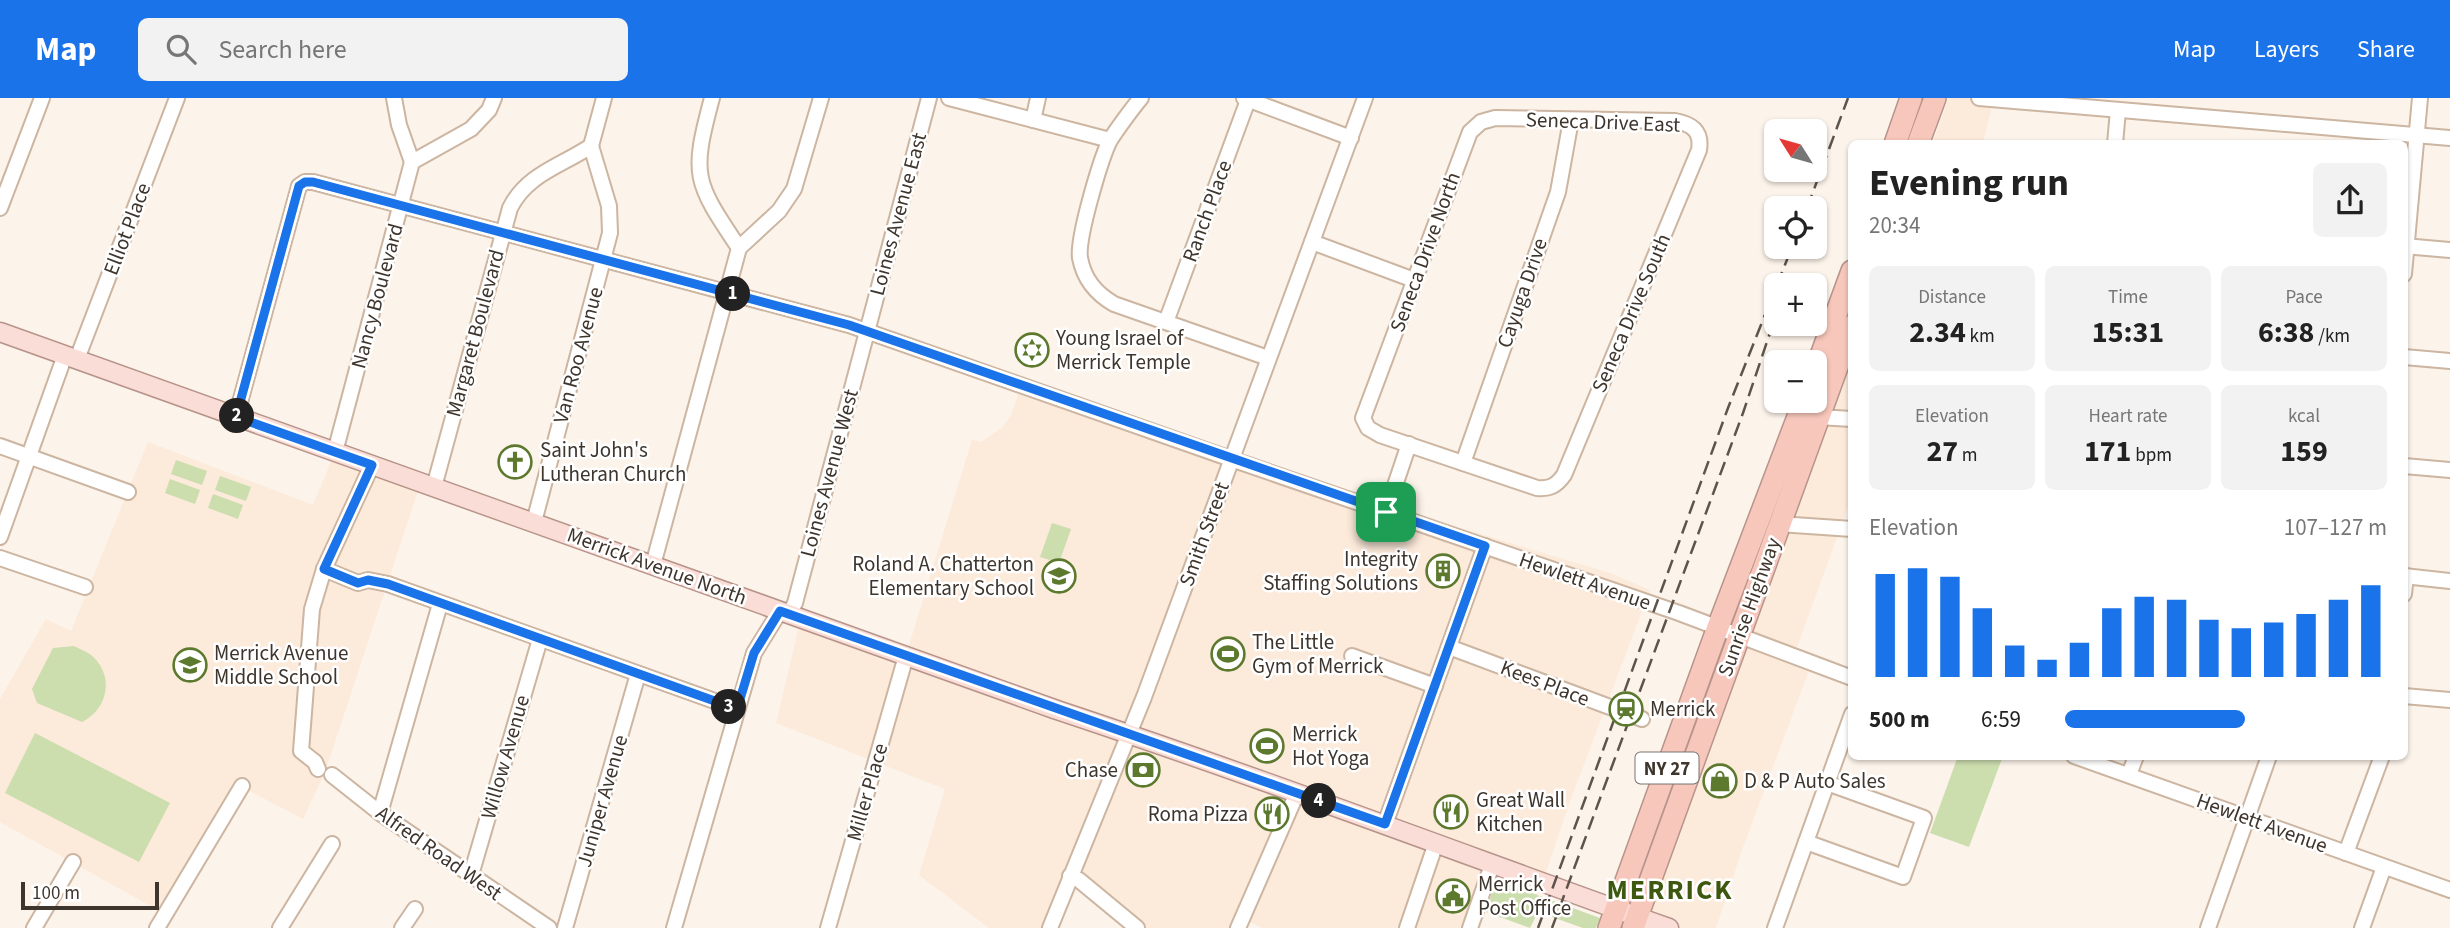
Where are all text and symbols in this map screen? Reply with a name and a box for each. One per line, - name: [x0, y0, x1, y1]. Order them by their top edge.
- search box: [138, 18, 628, 81]
- text: Map: [35, 26, 96, 73]
- icon: search: [162, 30, 200, 68]
- text: Search here: [218, 31, 347, 68]
- text: Map: [2173, 32, 2216, 67]
- text: Layers: [2254, 32, 2319, 67]
- text: Share: [2357, 32, 2415, 67]
- street label: Seneca Drive East: [1525, 104, 1681, 140]
- north arrow: [1764, 119, 1827, 182]
- map controls: [1764, 119, 1827, 413]
- street label: Loines Avenue East: [862, 129, 934, 299]
- street label: Ranch Place: [1175, 156, 1239, 266]
- text: Evening run: [1869, 156, 2069, 210]
- button: share: [2313, 163, 2387, 237]
- street label: Seneca Drive North: [1382, 168, 1468, 336]
- street label: Elliot Place: [96, 179, 158, 279]
- button: locate: [1764, 196, 1827, 259]
- text: 20:34: [1869, 209, 1920, 242]
- street label: Nancy Boulevard: [343, 220, 411, 372]
- street label: Seneca Drive South: [1584, 229, 1678, 397]
- street label: Cayuga Drive: [1489, 234, 1555, 352]
- street label: Margaret Boulevard: [438, 246, 512, 420]
- button: +: [1764, 273, 1827, 336]
- pin: 1: [716, 276, 750, 312]
- text: 1: [727, 280, 738, 307]
- street label: Van Roo Avenue: [545, 283, 611, 427]
- text: Distance: [1918, 284, 1986, 311]
- text: Time: [2108, 284, 2148, 311]
- text: Pace: [2285, 284, 2323, 311]
- text: 2.34: [1909, 311, 1966, 354]
- text: 15:31: [2092, 311, 2164, 354]
- text: 6:38: [2258, 311, 2314, 354]
- place label: Young Israel of Merrick Temple: [1055, 323, 1191, 377]
- text: km: [1966, 323, 1995, 350]
- text: /km: [2314, 323, 2350, 350]
- synagogue icon: Young Israel of Merrick Temple: [1013, 331, 1051, 369]
- button: −: [1764, 350, 1827, 413]
- street label: Loines Avenue West: [792, 386, 866, 560]
- pin: 2: [219, 398, 254, 434]
- text: 2: [231, 402, 242, 429]
- text: Elevation: [1915, 403, 1989, 430]
- text: Heart rate: [2089, 403, 2168, 430]
- text: kcal: [2288, 403, 2320, 430]
- text: 27: [1926, 430, 1958, 473]
- text: 171: [2084, 430, 2131, 473]
- text: 159: [2280, 430, 2328, 473]
- place label: Saint John's Lutheran Church: [540, 435, 686, 489]
- text: m: [1958, 442, 1978, 469]
- text: bpm: [2131, 442, 2172, 469]
- church icon: Saint John's Lutheran Church: [496, 443, 534, 481]
- street label: Smith Street: [1171, 478, 1237, 590]
- pin: [1356, 482, 1416, 542]
- icon: arrive: [1367, 493, 1405, 531]
- text: Elevation: [1869, 511, 1959, 544]
- text: 107–127 m: [2284, 511, 2387, 544]
- street label: Merrick Avenue North: [563, 520, 751, 612]
- street label: Sunrise Highway: [1710, 533, 1788, 681]
- place label: Integrity Staffing Solutions: [1263, 544, 1418, 598]
- street label: Hewlett Avenue: [1515, 544, 1655, 618]
- place label: Roland A. Chatterton Elementary School: [852, 549, 1034, 603]
- building icon: Integrity Staffing Solutions: [1424, 552, 1462, 590]
- school or university icon: Roland A. Chatterton Elementary School: [1040, 557, 1078, 595]
- place label: The Little Gym of Merrick: [1252, 627, 1384, 681]
- sports icon: The Little Gym of Merrick: [1209, 635, 1247, 673]
- place label: Merrick Avenue Middle School: [214, 638, 348, 692]
- school or university icon: Merrick Avenue Middle School: [171, 646, 209, 684]
- street label: Kees Place: [1496, 652, 1594, 714]
- pin: 3: [712, 690, 746, 724]
- station icon: Merrick: [1607, 690, 1645, 728]
- street label: Willow Avenue: [473, 691, 537, 823]
- text: 3: [723, 693, 734, 720]
- place label: Merrick: [1650, 694, 1716, 724]
- text: 500 m: [1869, 703, 1930, 736]
- text: 6:59: [1981, 703, 2021, 736]
- place label: Merrick Hot Yoga: [1292, 719, 1369, 773]
- sports icon: Merrick Hot Yoga: [1248, 727, 1286, 765]
- street label: Juniper Avenue: [569, 731, 635, 871]
- street label: Miller Place: [839, 740, 895, 844]
- bank icon: Chase: [1124, 751, 1162, 789]
- road number: NY 27: [1636, 752, 1698, 783]
- place label: Chase: [1065, 755, 1118, 785]
- shop icon: D & P Auto Sales: [1701, 762, 1739, 800]
- place label: D & P Auto Sales: [1744, 766, 1886, 796]
- pin: 4: [1302, 784, 1336, 818]
- place label: Great Wall Kitchen: [1476, 785, 1565, 839]
- street label: Hewlett Avenue: [2192, 785, 2332, 861]
- text: 4: [1313, 787, 1324, 814]
- restaurant icon: Great Wall Kitchen: [1432, 793, 1470, 831]
- restaurant icon: Roma Pizza: [1253, 795, 1291, 833]
- street label: Alfred Road West: [370, 798, 508, 908]
- place label: Roma Pizza: [1148, 799, 1248, 829]
- place label: Merrick Post Office: [1478, 869, 1571, 923]
- district label: MERRICK: [1607, 870, 1733, 910]
- public building icon: Merrick Post Office: [1434, 877, 1472, 915]
- scale bar: [21, 879, 159, 911]
- text: 100 m: [32, 880, 80, 907]

